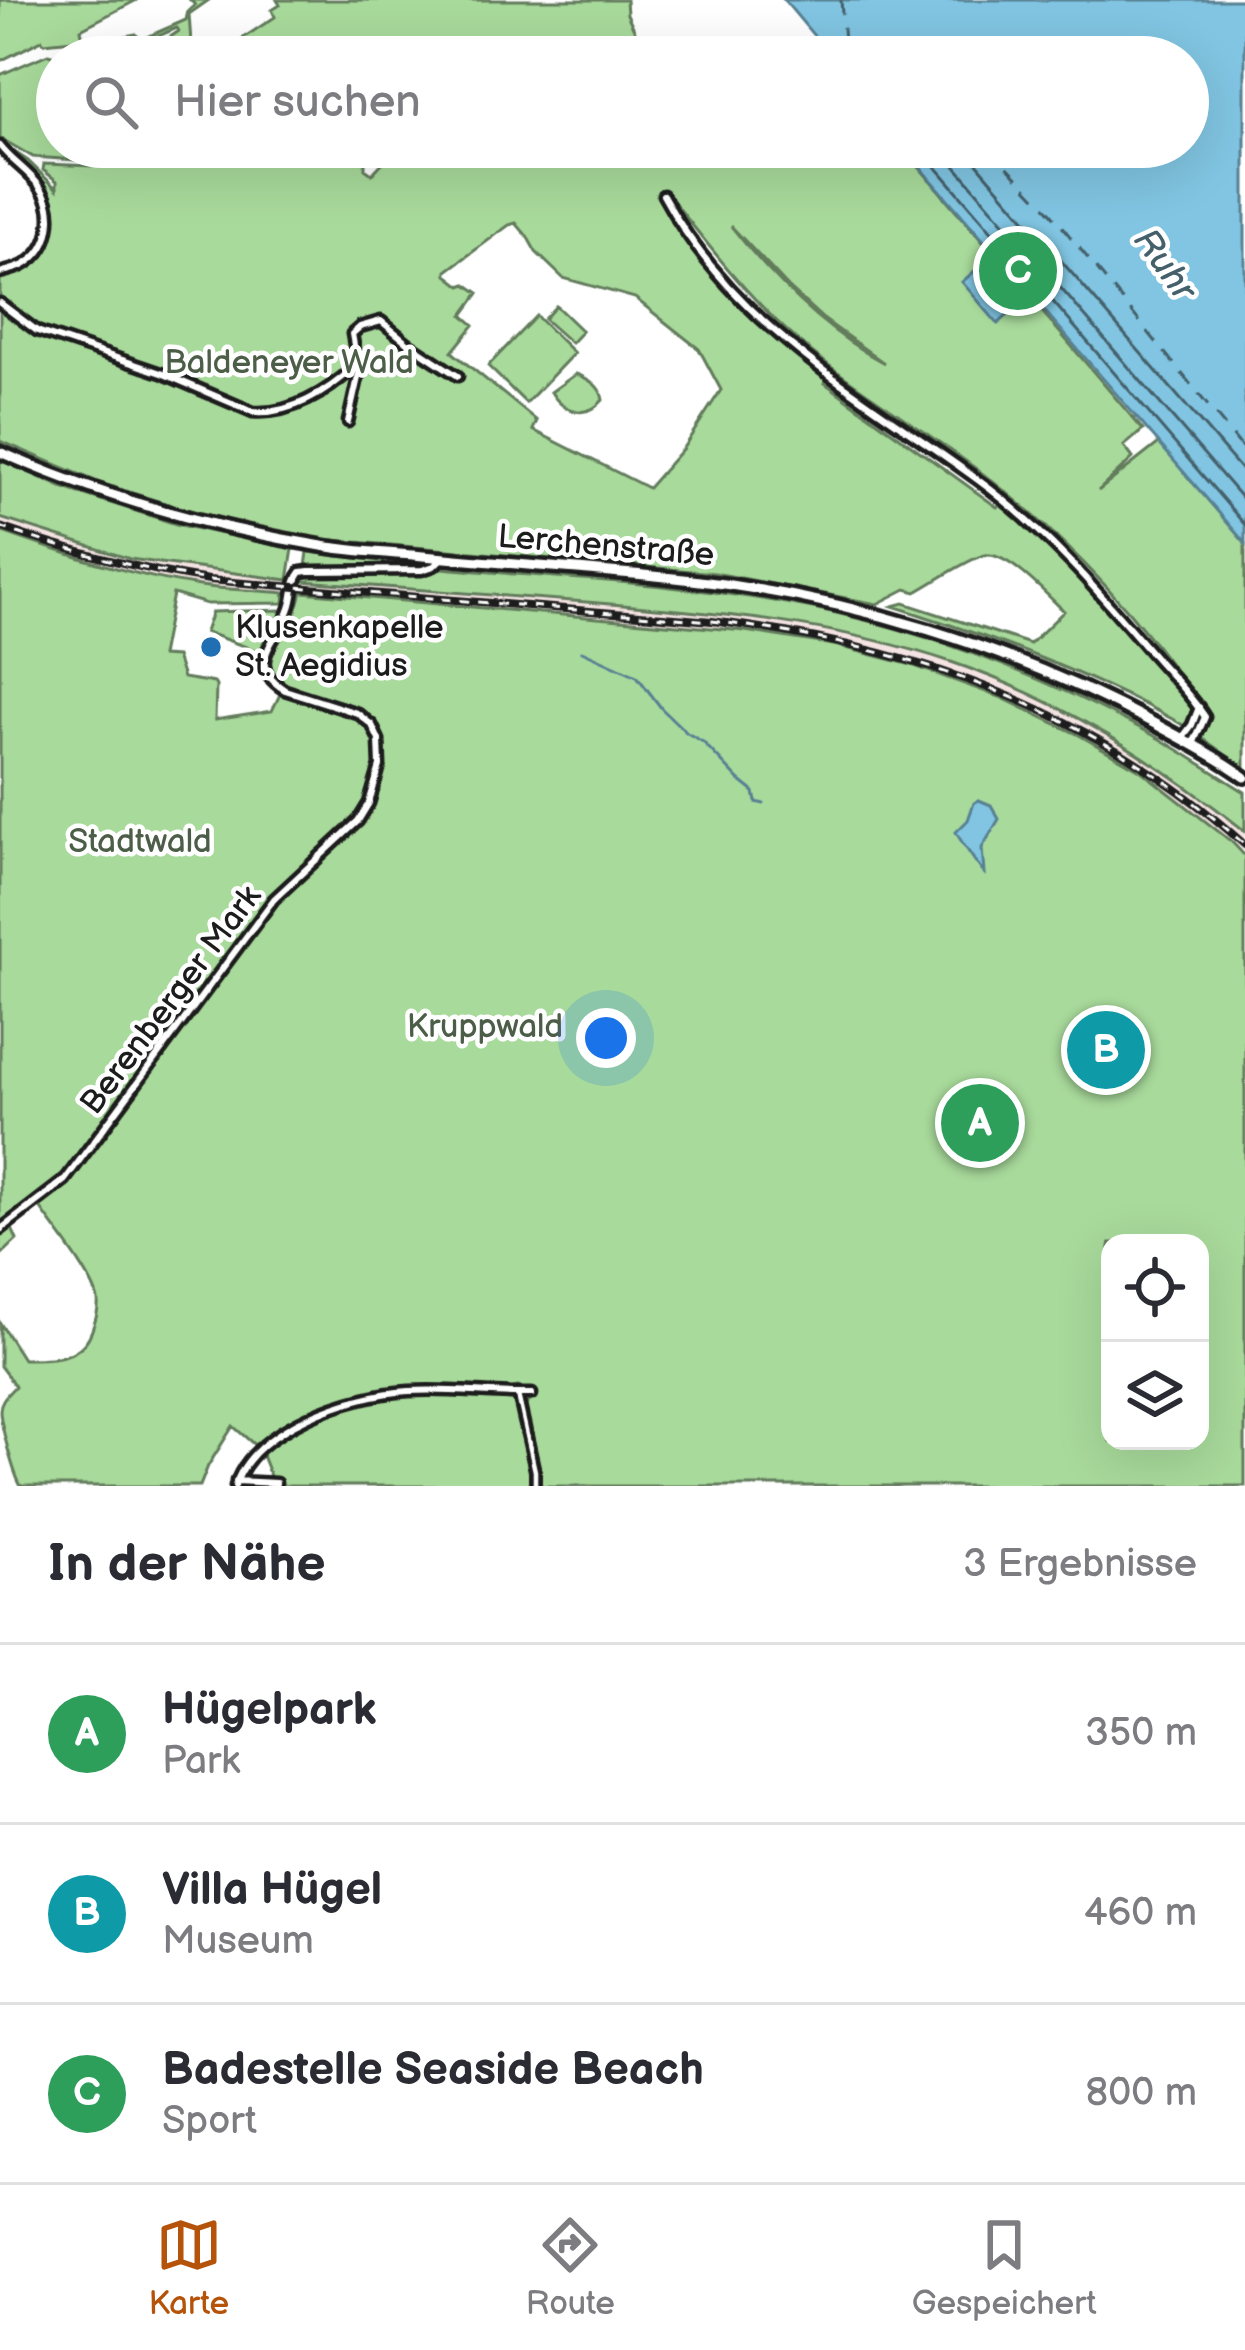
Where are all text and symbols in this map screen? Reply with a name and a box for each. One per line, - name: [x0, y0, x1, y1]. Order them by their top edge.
- search box: [36, 36, 1209, 168]
- icon: search: [78, 69, 144, 135]
- text: Hier suchen: [174, 75, 421, 130]
- water label: Ruhr: [1124, 221, 1206, 312]
- pin: C: [979, 226, 1057, 316]
- park label: Baldeneyer Wald: [164, 343, 414, 383]
- street label: Lerchenstraße: [496, 517, 716, 575]
- place label: Klusenkapelle St. Aegidius: [235, 608, 444, 686]
- marker: Klusenkapelle St. Aegidius: [198, 634, 224, 660]
- park label: Stadtwald: [68, 822, 212, 862]
- street label: Berenberger Mark: [72, 877, 271, 1122]
- pin: B: [1067, 1005, 1145, 1095]
- park label: Kruppwald: [407, 1007, 563, 1047]
- your location: [576, 1008, 636, 1068]
- pin: A: [941, 1078, 1019, 1168]
- map controls: [1101, 1234, 1209, 1450]
- button: locate: [1101, 1234, 1209, 1342]
- button: layers: [1101, 1342, 1209, 1450]
- text: In der Nähe: [48, 1534, 326, 1595]
- text: 3 Ergebnisse: [963, 1541, 1197, 1588]
- text: Hügelpark: [162, 1683, 376, 1738]
- text: A: [75, 1710, 99, 1757]
- text: 350 m: [1085, 1710, 1197, 1757]
- text: Park: [162, 1738, 240, 1785]
- text: Villa Hügel: [162, 1863, 382, 1918]
- text: B: [73, 1890, 101, 1937]
- text: 460 m: [1084, 1890, 1197, 1937]
- text: Museum: [162, 1918, 314, 1965]
- text: Badestelle Seaside Beach: [162, 2043, 704, 2098]
- text: C: [73, 2070, 101, 2117]
- text: 800 m: [1086, 2070, 1197, 2117]
- text: Sport: [162, 2098, 257, 2145]
- tab: Karte: [148, 2212, 229, 2324]
- tab: Route: [526, 2212, 615, 2324]
- tab: Gespeichert: [912, 2212, 1097, 2324]

